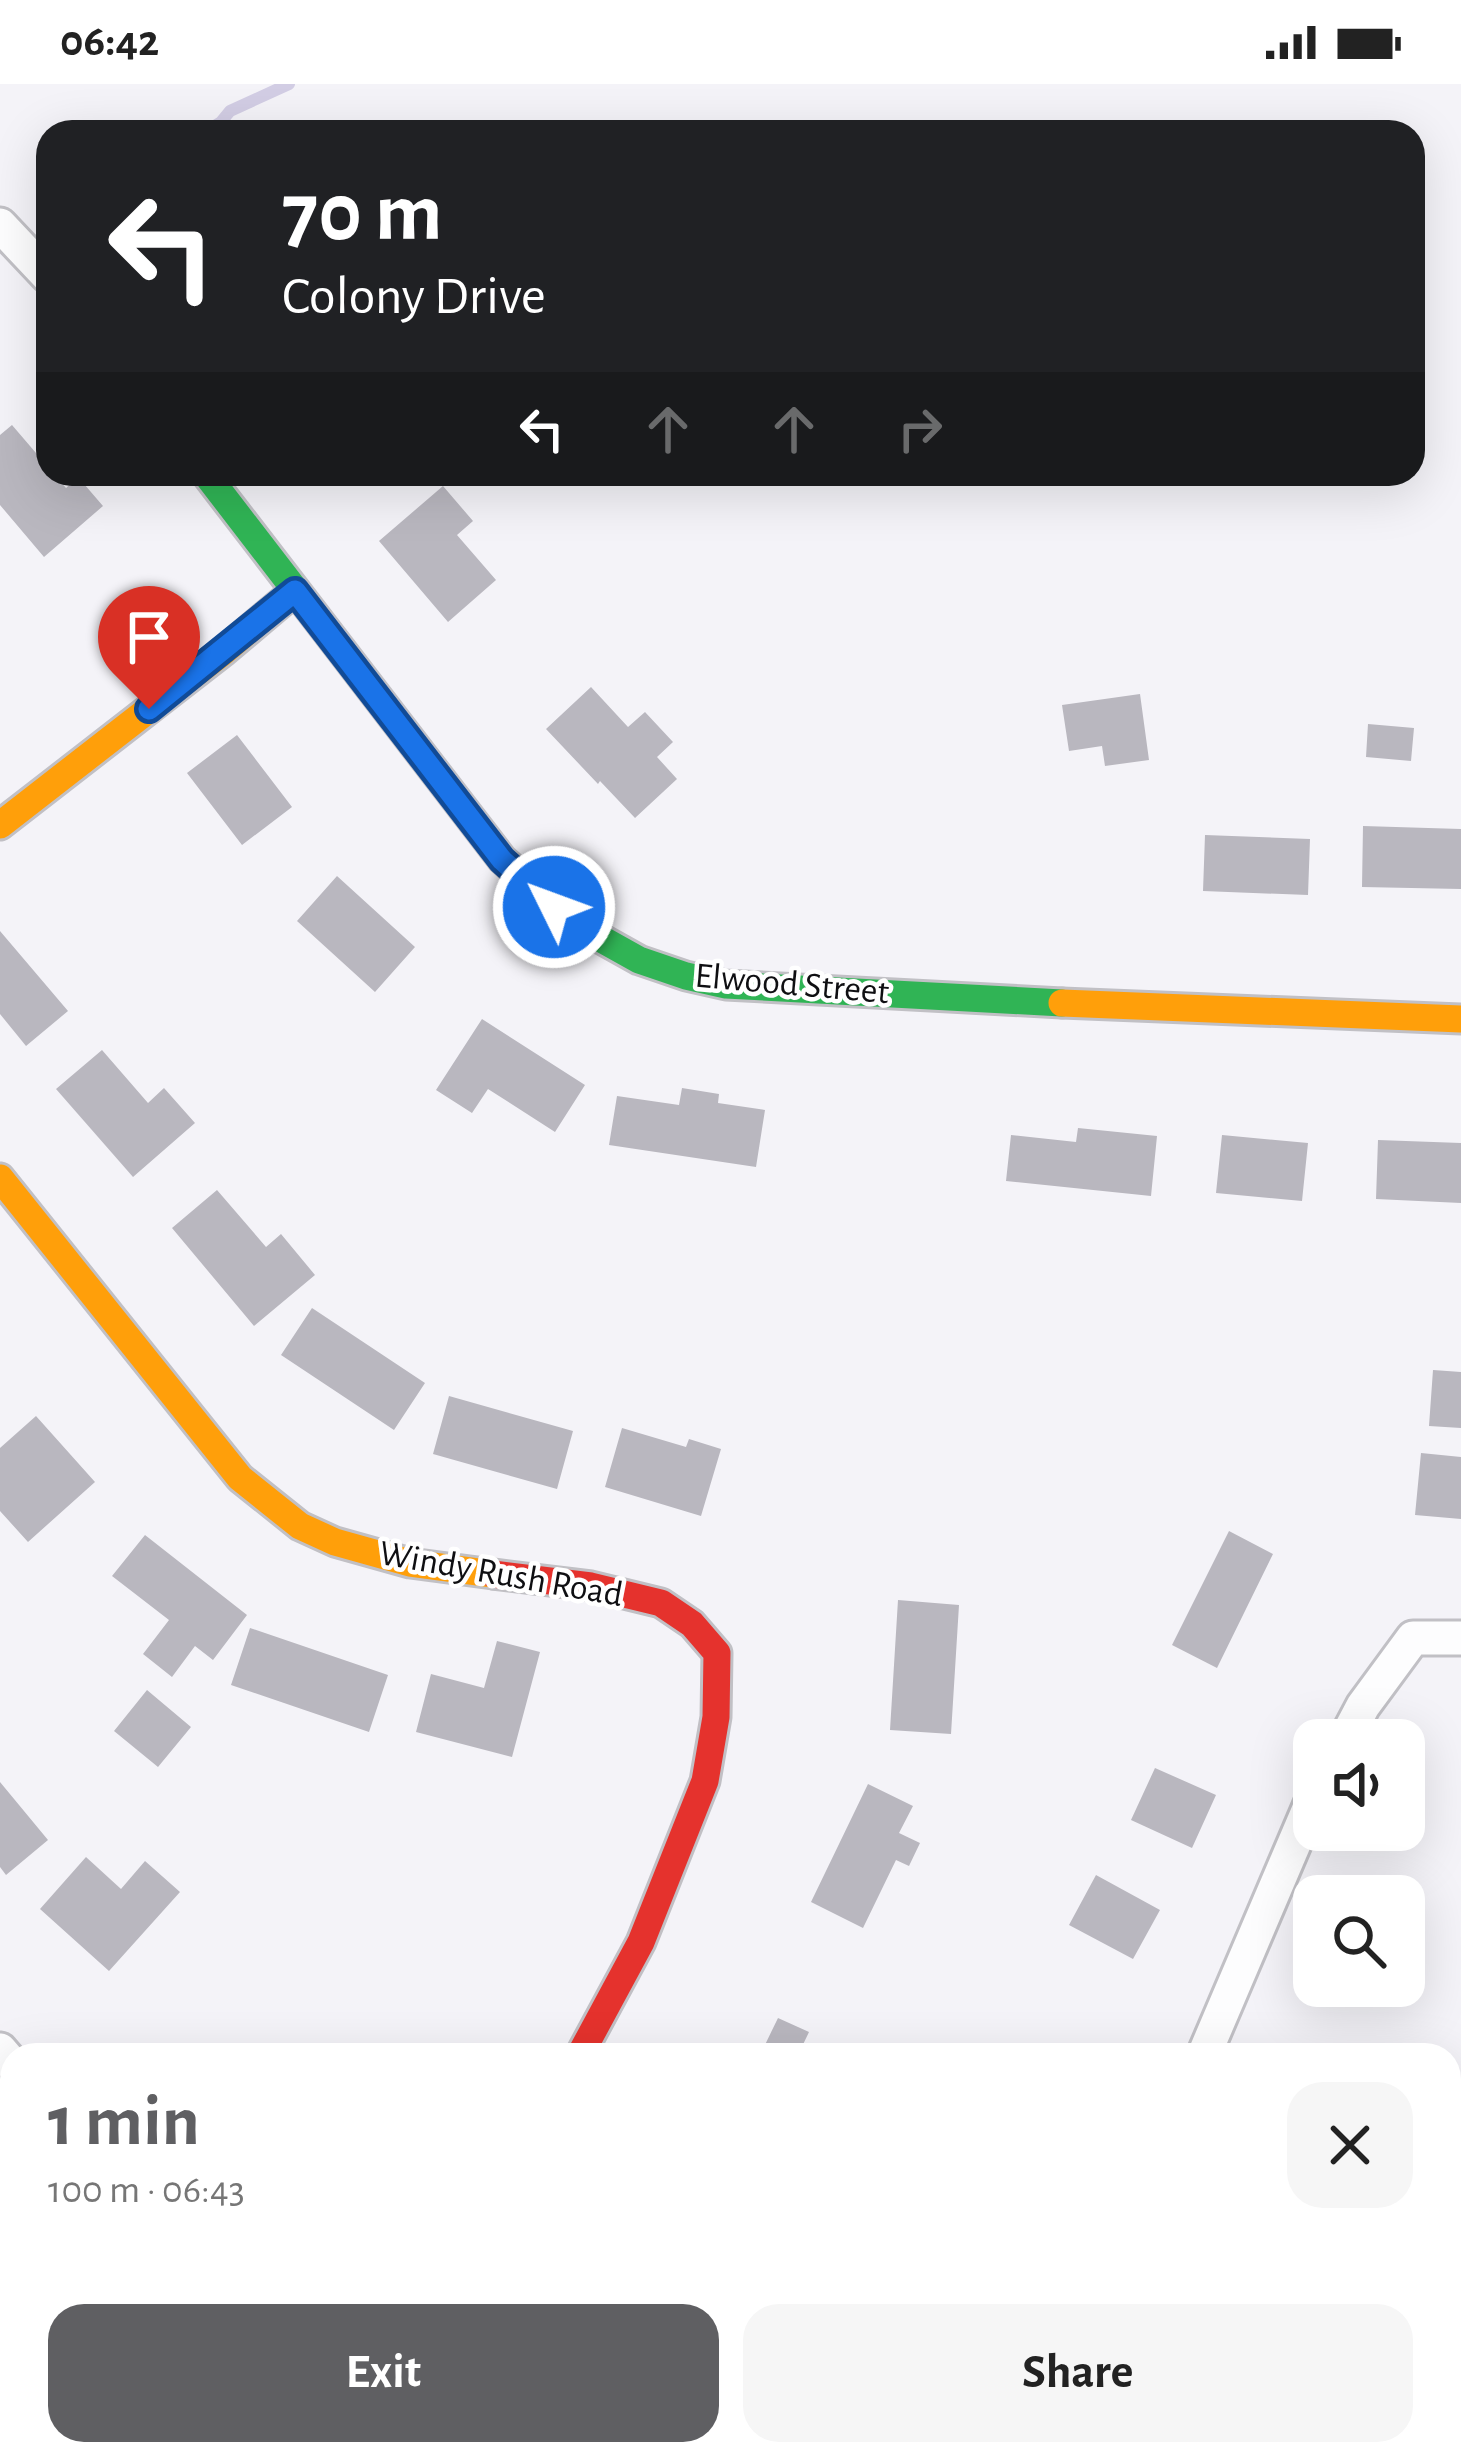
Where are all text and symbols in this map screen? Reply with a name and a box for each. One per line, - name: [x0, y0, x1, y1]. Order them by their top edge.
- text: 06:42: [60, 19, 159, 64]
- icon: left: [84, 168, 240, 324]
- text: 70 m: [282, 172, 443, 256]
- text: Colony Drive: [282, 270, 546, 324]
- icon: left: [509, 396, 575, 462]
- icon: ahead: [635, 396, 701, 462]
- icon: ahead: [761, 396, 827, 462]
- icon: right: [887, 396, 953, 462]
- pin: [98, 586, 200, 709]
- icon: arrive: [116, 604, 182, 670]
- position arrow: [491, 844, 617, 970]
- street label: Elwood Street: [693, 958, 891, 1010]
- street label: Windy Rush Road: [376, 1535, 626, 1613]
- map controls: [1293, 1719, 1425, 2007]
- button: sound: [1293, 1719, 1425, 1851]
- button: search: [1293, 1875, 1425, 2007]
- button: close: [1287, 2082, 1413, 2208]
- text: 1 min: [48, 2086, 200, 2158]
- text: 100 m · 06:43: [48, 2171, 245, 2210]
- button: Exit: [48, 2304, 719, 2442]
- button: Share: [743, 2304, 1413, 2442]

